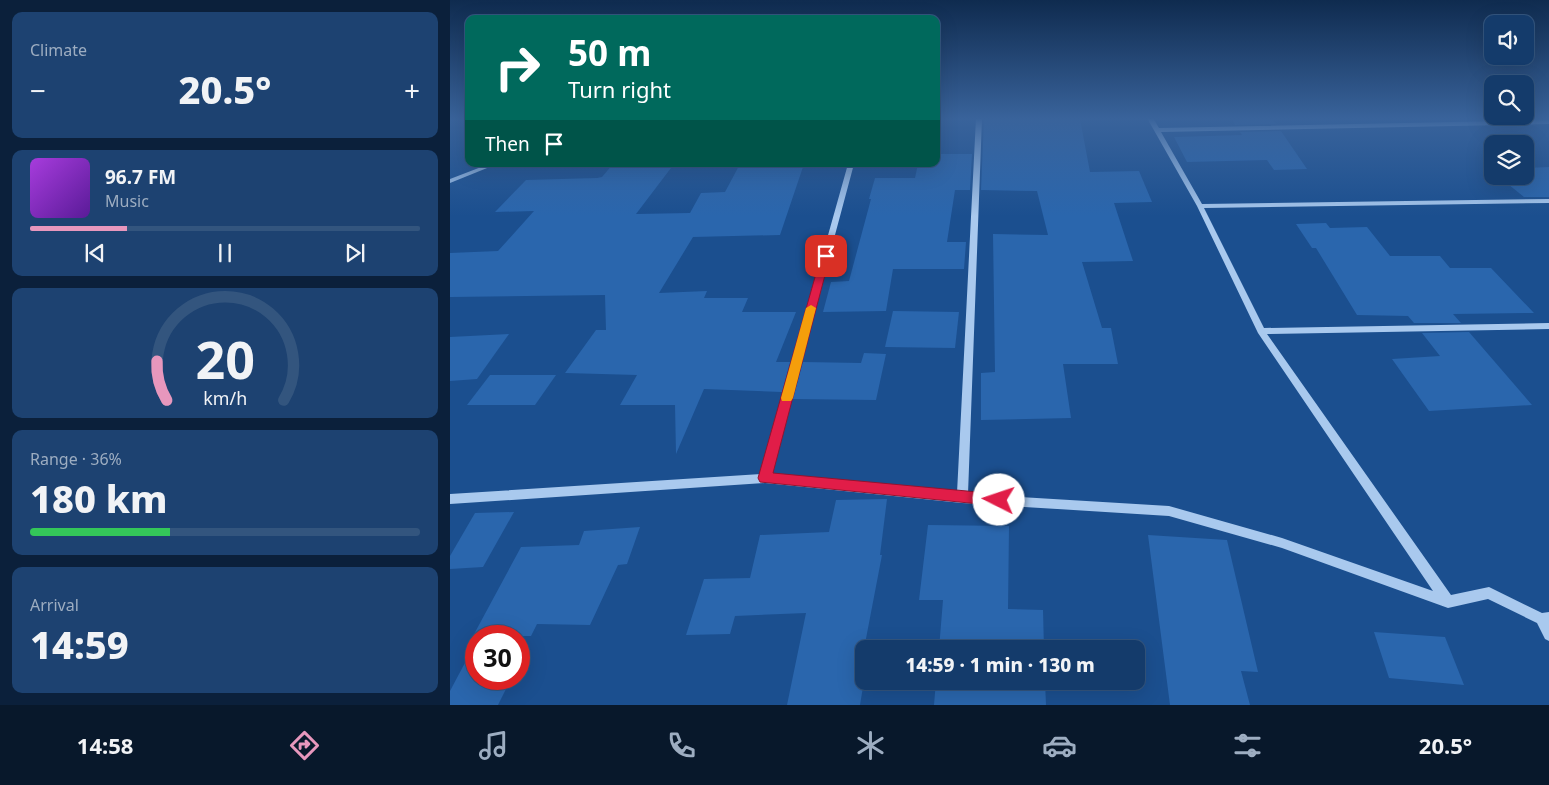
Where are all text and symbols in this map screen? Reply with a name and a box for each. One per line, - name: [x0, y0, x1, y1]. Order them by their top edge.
- map controls: [1484, 15, 1534, 185]
- button: sound: [1484, 15, 1534, 65]
- text: 50 m: [568, 29, 651, 76]
- icon: right: [485, 35, 550, 100]
- text: Climate: [30, 39, 87, 61]
- text: 20.5°: [179, 63, 271, 115]
- text: −: [30, 71, 46, 109]
- text: +: [404, 71, 420, 109]
- text: Turn right: [568, 74, 671, 104]
- button: search: [1484, 75, 1534, 125]
- icon: arrive: [540, 130, 568, 158]
- text: Then: [485, 131, 530, 157]
- button: layers: [1484, 135, 1534, 185]
- text: 96.7 FM: [105, 164, 176, 190]
- text: Music: [105, 190, 149, 212]
- pin: [805, 235, 847, 277]
- icon: previous: [81, 239, 109, 267]
- icon: pause: [211, 239, 239, 267]
- icon: next: [341, 239, 369, 267]
- icon: arrive: [812, 242, 840, 270]
- text: 20: [195, 323, 255, 394]
- text: km/h: [203, 386, 247, 410]
- text: Range · 36%: [30, 448, 122, 470]
- text: 180 km: [30, 472, 168, 524]
- position arrow: [972, 473, 1024, 525]
- text: Arrival: [30, 594, 79, 616]
- text: 14:59: [30, 618, 129, 670]
- speed limit sign: 30: [465, 625, 530, 690]
- text: 14:59 · 1 min · 130 m: [905, 652, 1095, 678]
- icon: directions: [287, 728, 322, 763]
- icon: music: [476, 728, 511, 763]
- icon: phone: [664, 728, 699, 763]
- icon: climate: [853, 728, 888, 763]
- icon: car: [1042, 728, 1077, 763]
- icon: filters: [1230, 728, 1265, 763]
- text: 14:58: [77, 730, 133, 760]
- text: 20.5°: [1419, 730, 1472, 760]

